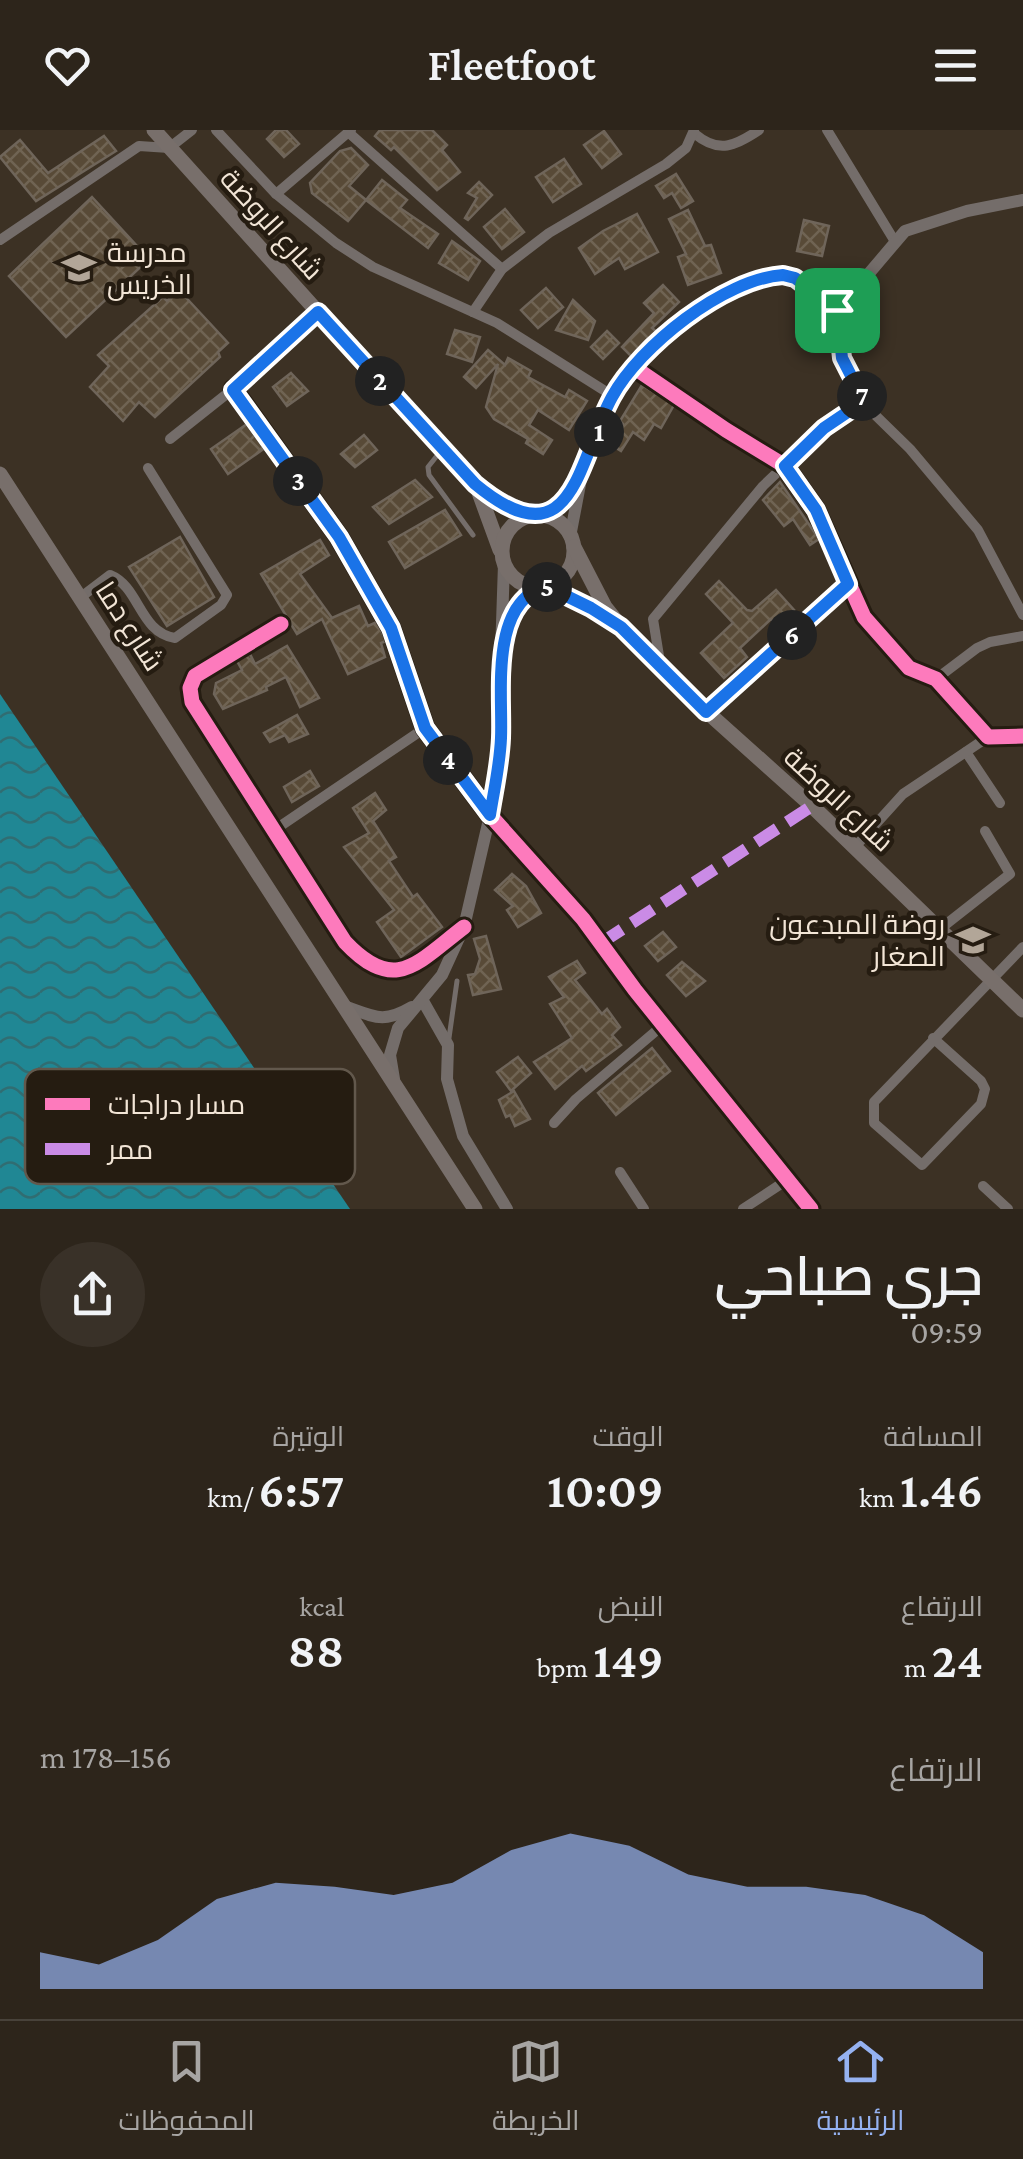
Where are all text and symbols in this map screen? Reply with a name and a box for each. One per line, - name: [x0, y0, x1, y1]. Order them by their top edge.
- icon: heart: [40, 38, 95, 93]
- icon: menu: [928, 38, 983, 93]
- text: Fleetfoot: [427, 40, 596, 90]
- street label: شارع الروضة: [212, 163, 329, 288]
- place label: مدرسة الخريس: [107, 237, 192, 301]
- school or university icon: مدرسة الخريس: [60, 249, 98, 287]
- pin: [795, 268, 880, 353]
- icon: arrive: [810, 283, 865, 338]
- pin: 2: [355, 356, 405, 406]
- text: 2: [373, 365, 387, 396]
- pin: 7: [837, 371, 887, 421]
- text: 7: [855, 380, 869, 411]
- pin: 1: [574, 407, 624, 457]
- text: 1: [594, 416, 604, 447]
- pin: 3: [273, 456, 323, 506]
- text: 3: [291, 465, 305, 496]
- pin: 5: [522, 562, 572, 612]
- text: 5: [540, 571, 554, 602]
- street label: شارع دما: [87, 576, 170, 678]
- pin: 6: [767, 610, 817, 660]
- text: 6: [784, 619, 800, 650]
- pin: 4: [423, 735, 473, 785]
- street label: شارع الروضة: [776, 741, 900, 860]
- text: 4: [440, 744, 456, 775]
- place label: روضة المبدعون الصغار: [769, 909, 945, 972]
- school or university icon: روضة المبدعون الصغار: [954, 921, 992, 959]
- legend: [25, 1069, 355, 1184]
- text: مسار دراجات: [108, 1089, 245, 1120]
- text: ممر: [106, 1134, 153, 1165]
- button: share: [40, 1242, 145, 1347]
- text: جري صباحي: [715, 1246, 983, 1307]
- text: 09:59: [910, 1314, 983, 1350]
- text: الوتيرة: [272, 1421, 344, 1452]
- text: الوقت: [592, 1421, 664, 1452]
- text: المسافة: [883, 1421, 983, 1452]
- text: 6:57: [258, 1462, 344, 1518]
- text: 10:09: [547, 1462, 664, 1518]
- text: 1.46: [900, 1462, 983, 1518]
- text: /km: [207, 1482, 258, 1513]
- text: km: [859, 1482, 900, 1513]
- text: kcal: [299, 1591, 344, 1622]
- text: النبض: [598, 1591, 664, 1622]
- text: الارتفاع: [901, 1591, 983, 1622]
- text: 88: [288, 1622, 344, 1678]
- text: 149: [593, 1632, 664, 1688]
- text: 24: [932, 1632, 983, 1688]
- text: bpm: [536, 1652, 593, 1683]
- text: m: [904, 1652, 932, 1683]
- text: 156–178 m: [40, 1739, 172, 1775]
- text: الارتفاع: [889, 1752, 983, 1788]
- tab: المحفوظات: [119, 2034, 255, 2146]
- tab: الخريطة: [492, 2034, 579, 2146]
- tab: الرئيسية: [817, 2034, 904, 2146]

